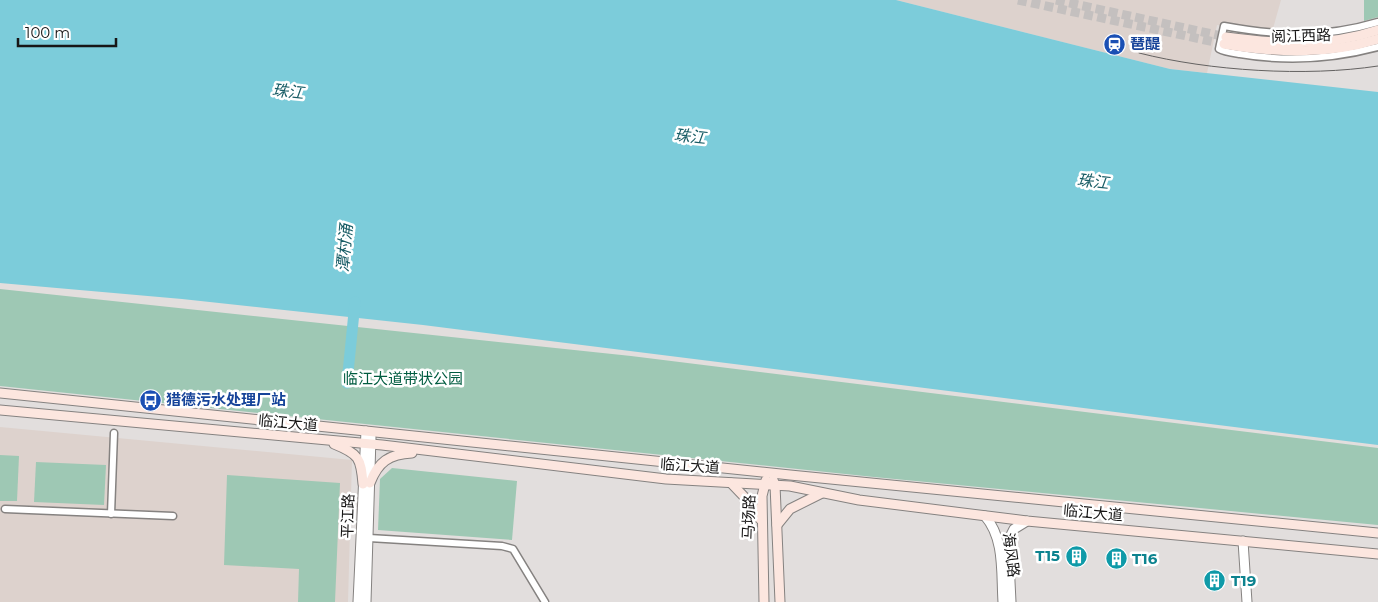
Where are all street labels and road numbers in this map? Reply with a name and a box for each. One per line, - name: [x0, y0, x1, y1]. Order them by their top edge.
- street label: 阅江西路: [1271, 25, 1331, 46]
- street label: 临江大道: [257, 410, 319, 435]
- street label: 临江大道: [659, 454, 721, 477]
- street label: 平江路: [337, 493, 358, 539]
- street label: 马场路: [738, 494, 759, 540]
- street label: 临江大道: [1062, 500, 1124, 525]
- street label: 海风路: [999, 531, 1024, 578]

